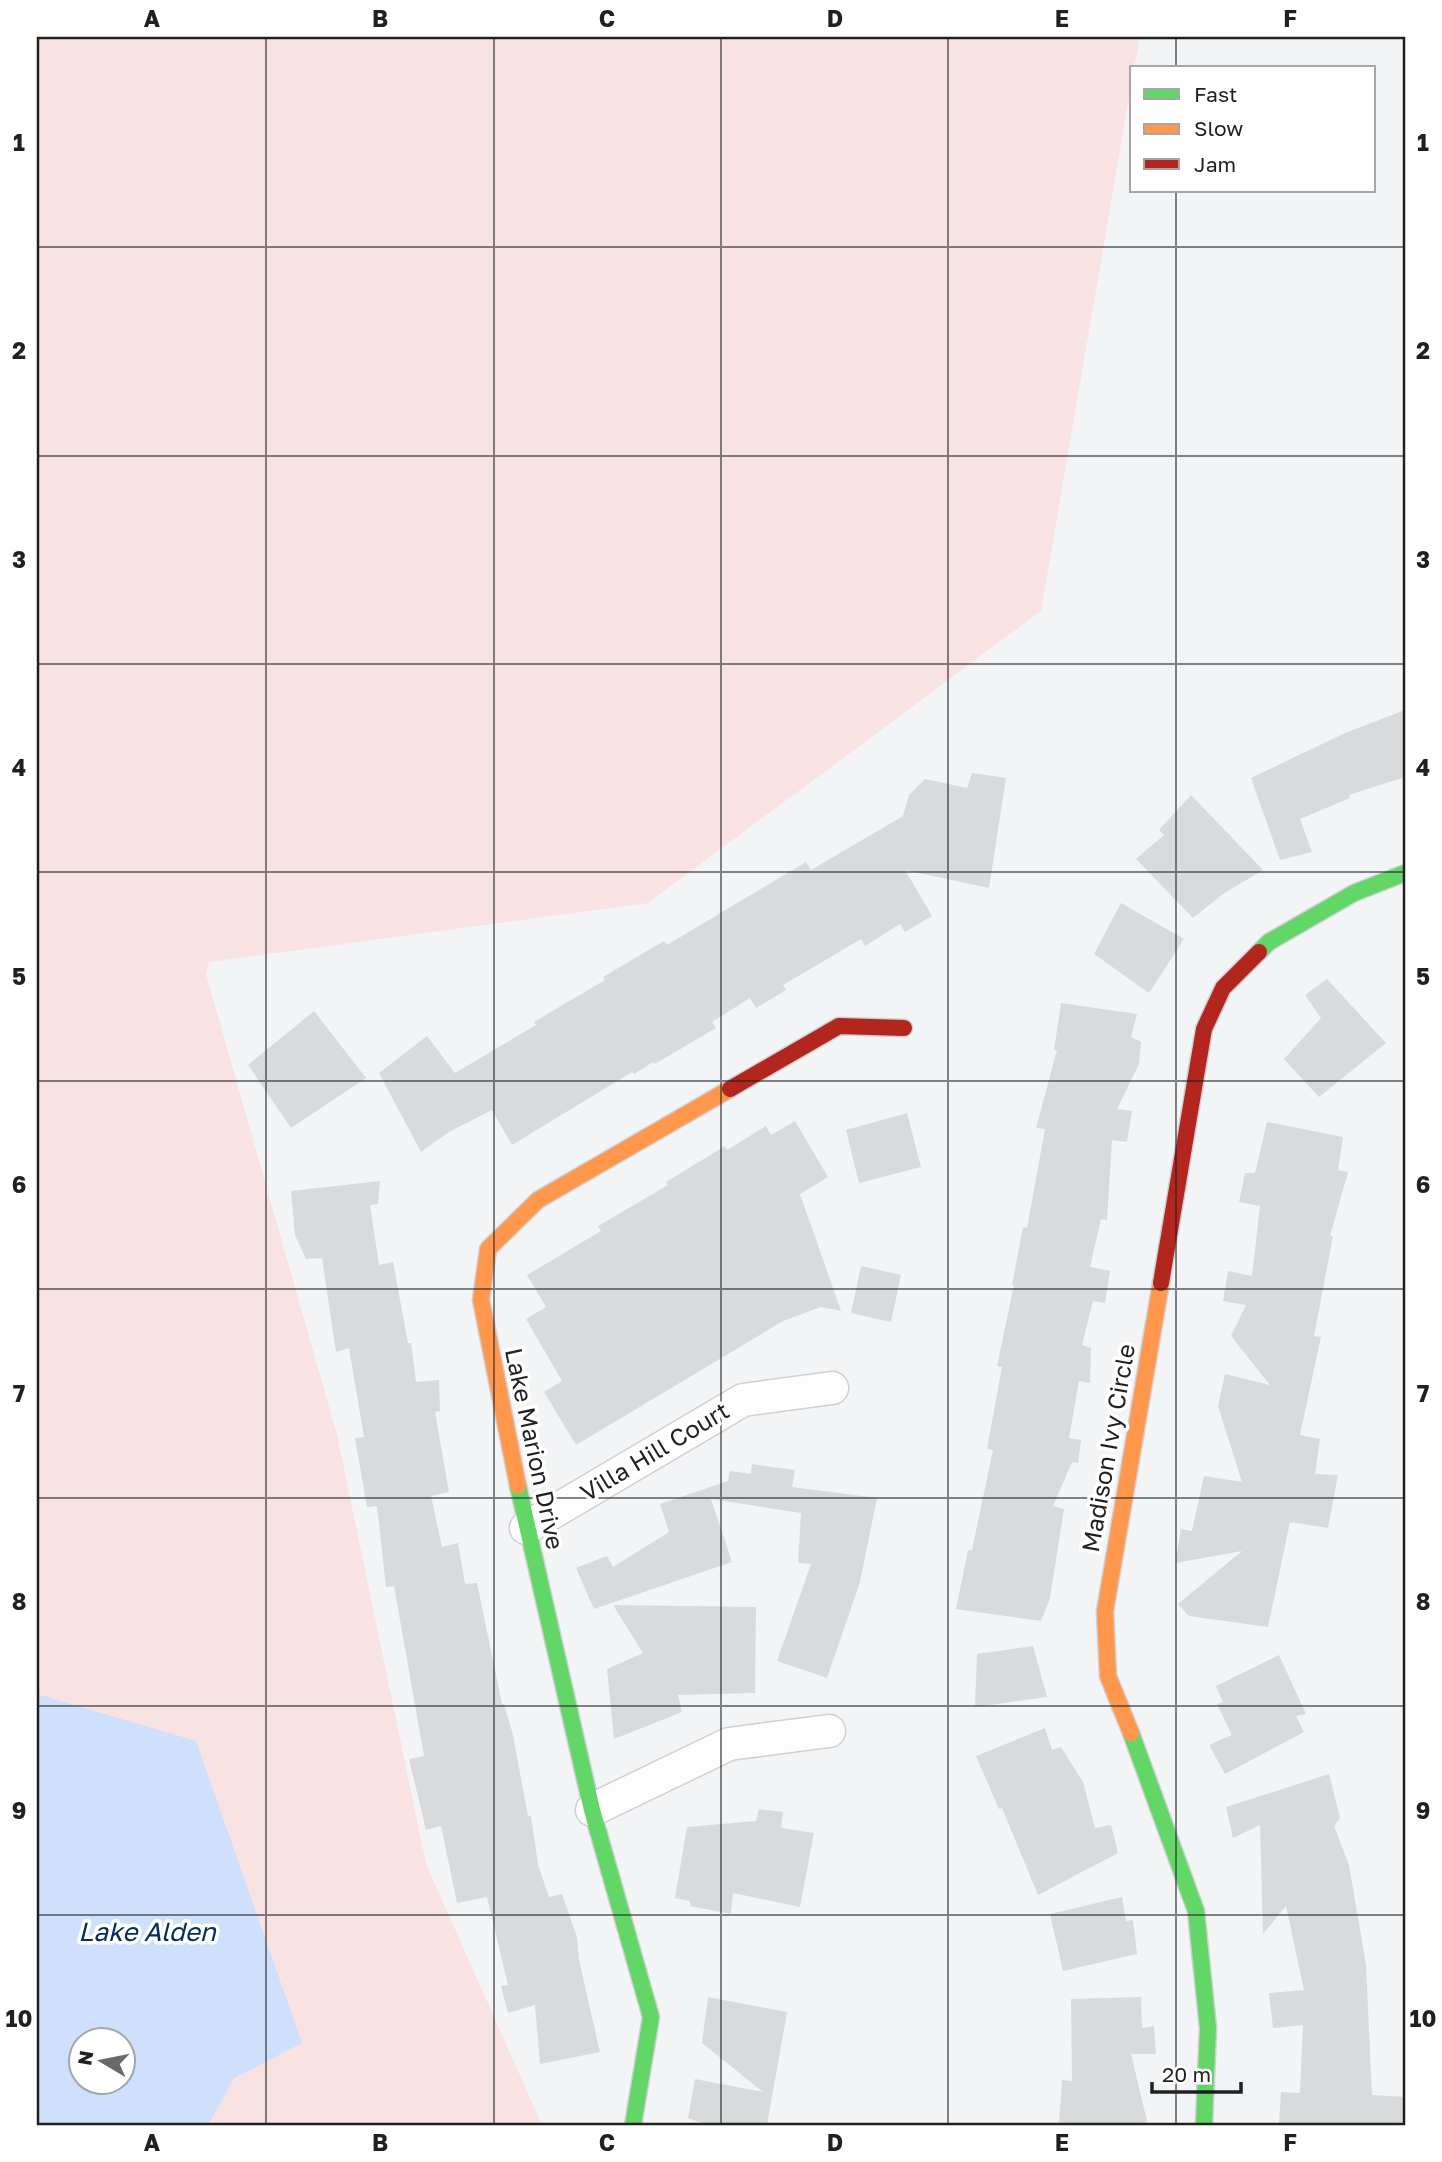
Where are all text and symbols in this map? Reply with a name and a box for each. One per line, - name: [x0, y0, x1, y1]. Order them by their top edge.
- text: A: [144, 4, 161, 32]
- text: B: [372, 4, 388, 32]
- text: C: [599, 4, 615, 32]
- text: D: [827, 4, 843, 32]
- text: E: [1055, 4, 1069, 32]
- text: F: [1283, 4, 1297, 32]
- legend: [1130, 66, 1376, 192]
- text: Fast: [1194, 81, 1237, 107]
- text: Slow: [1194, 115, 1243, 141]
- text: 1: [13, 128, 25, 156]
- text: 1: [1417, 128, 1429, 156]
- text: Jam: [1194, 151, 1236, 177]
- text: 2: [12, 336, 26, 364]
- text: 2: [1416, 336, 1430, 364]
- text: 3: [12, 545, 26, 573]
- text: 3: [1416, 545, 1430, 573]
- text: 4: [12, 753, 26, 781]
- text: 4: [1416, 753, 1430, 781]
- text: 5: [12, 962, 26, 990]
- text: 5: [1416, 962, 1430, 990]
- text: 6: [12, 1170, 26, 1198]
- text: 6: [1416, 1170, 1430, 1198]
- street label: Madison Ivy Circle: [1075, 1341, 1140, 1554]
- street label: Lake Marion Drive: [500, 1345, 571, 1552]
- text: 7: [13, 1379, 25, 1407]
- text: 7: [1417, 1379, 1429, 1407]
- street label: Villa Hill Court: [575, 1395, 734, 1506]
- text: 8: [12, 1587, 26, 1615]
- text: 8: [1416, 1587, 1430, 1615]
- text: 9: [12, 1796, 26, 1824]
- text: 9: [1416, 1796, 1430, 1824]
- water label: Lake Alden: [78, 1916, 217, 1947]
- text: 10: [6, 2004, 32, 2032]
- text: 10: [1410, 2004, 1436, 2032]
- north arrow: [66, 2025, 136, 2096]
- text: N: [72, 2049, 97, 2067]
- scale bar: [1152, 2050, 1241, 2094]
- text: 20 m: [1162, 2061, 1211, 2087]
- text: A: [144, 2128, 161, 2156]
- text: B: [372, 2128, 388, 2156]
- text: C: [599, 2128, 615, 2156]
- text: D: [827, 2128, 843, 2156]
- text: E: [1055, 2128, 1069, 2156]
- text: F: [1283, 2128, 1297, 2156]

